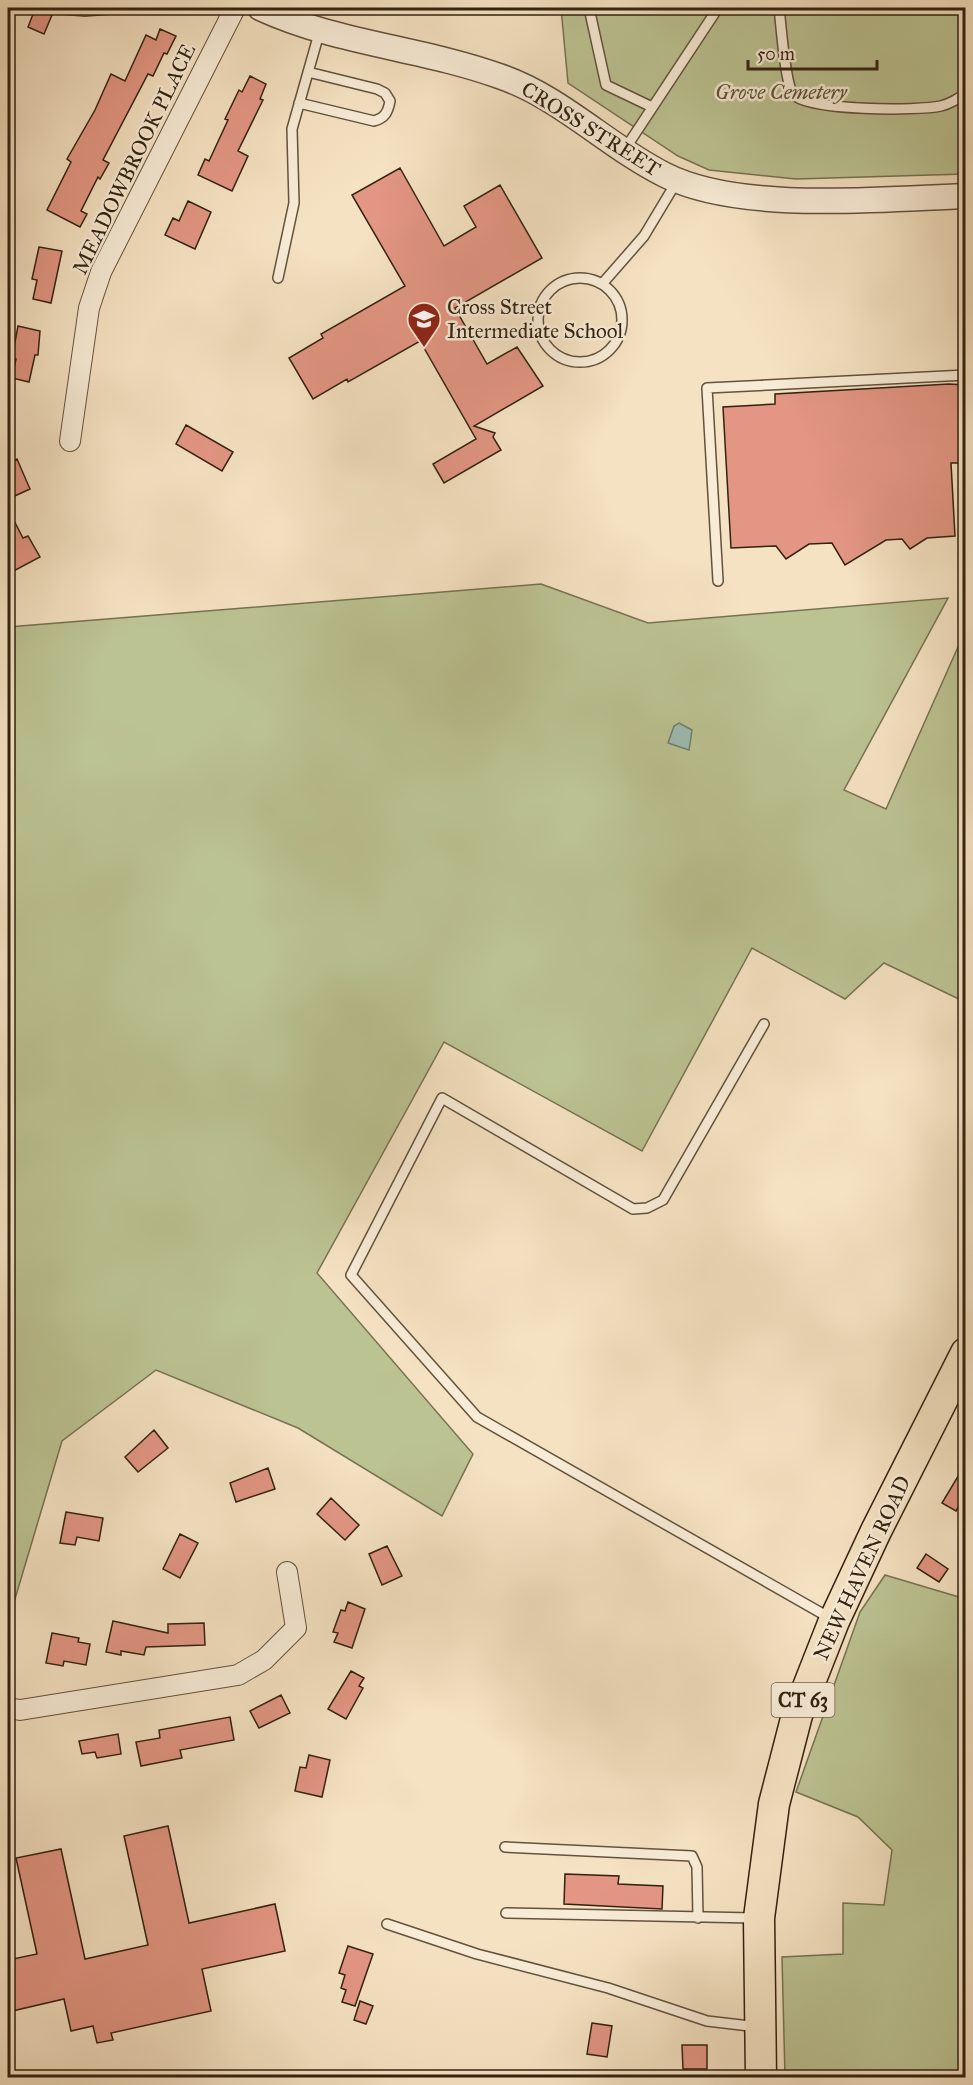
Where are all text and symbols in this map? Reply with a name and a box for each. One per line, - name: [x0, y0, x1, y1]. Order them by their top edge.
- scale bar: [748, 33, 877, 71]
- street label: MEADOWBROOK PLACE: [67, 39, 201, 279]
- text: 50 m: [757, 43, 795, 65]
- street label: CROSS STREET: [517, 76, 665, 182]
- park label: Grove Cemetery: [715, 79, 848, 105]
- place label: Cross Street Intermediate School: [447, 294, 623, 344]
- school or university icon: Cross Street Intermediate School: [406, 301, 442, 348]
- street label: NEW HAVEN ROAD: [808, 1472, 916, 1664]
- road number: CT 63: [772, 1683, 834, 1717]

